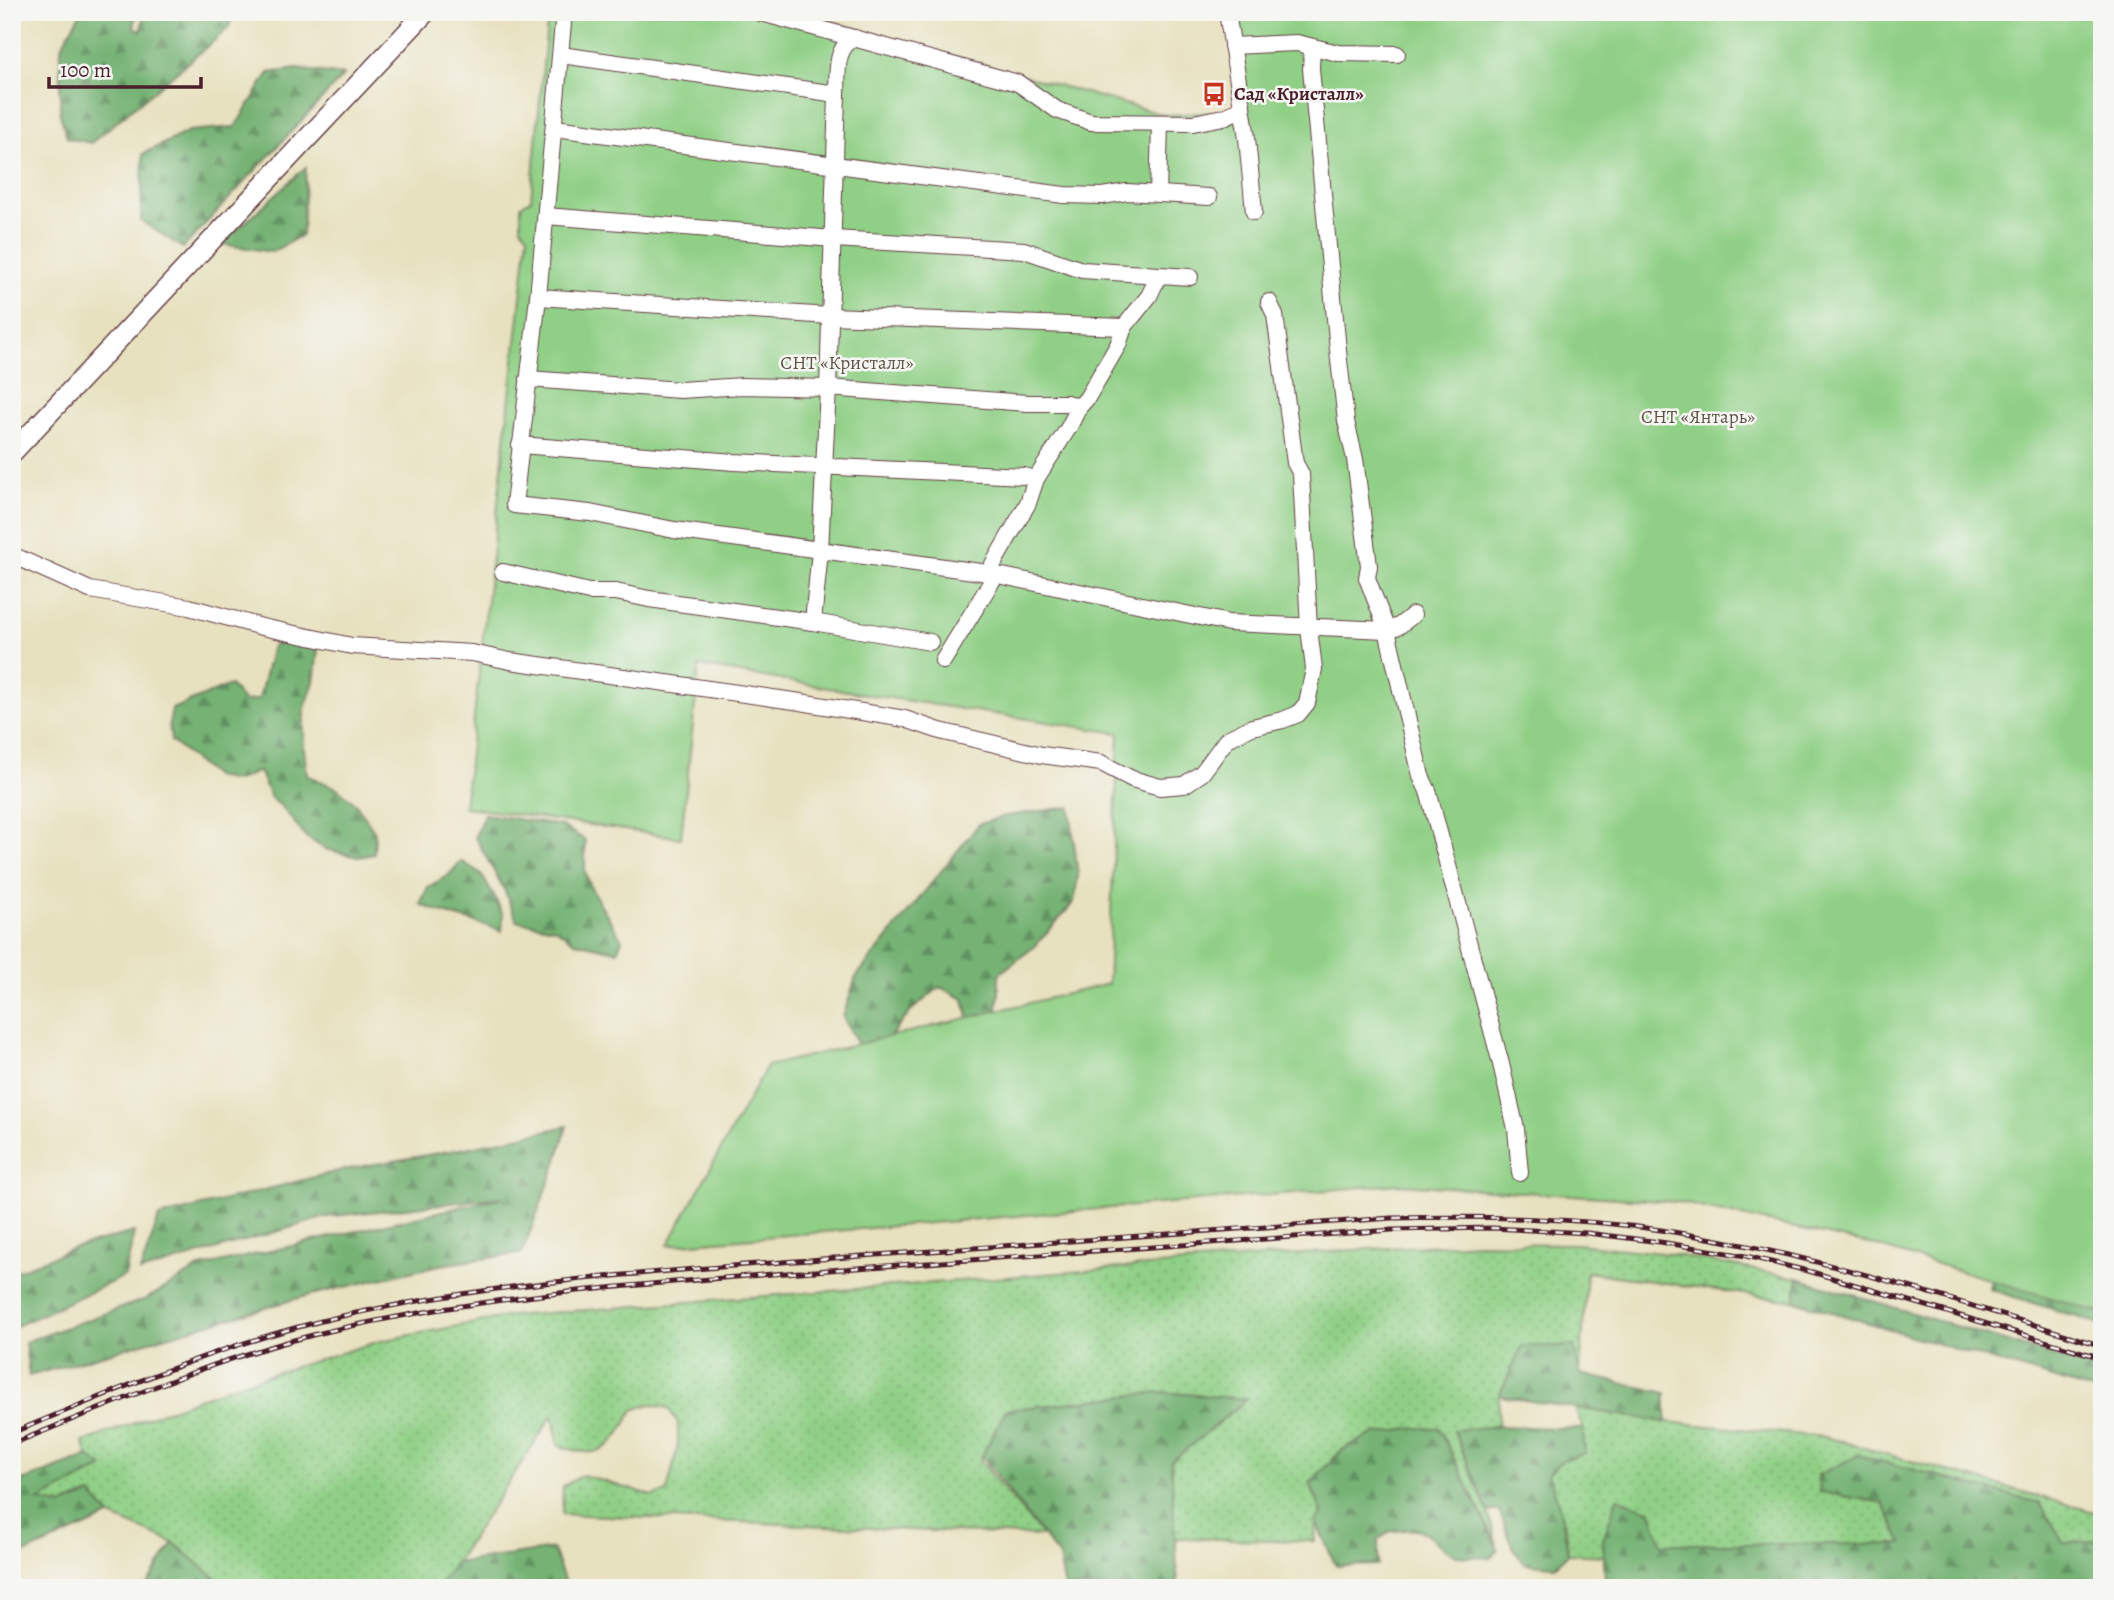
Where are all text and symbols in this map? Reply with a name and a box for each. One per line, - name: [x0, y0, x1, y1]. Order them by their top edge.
- scale bar: [49, 46, 201, 90]
- text: 100 m: [60, 56, 111, 84]
- bus stop icon: Сад «Кристалл»: [1200, 80, 1228, 108]
- place label: Сад «Кристалл»: [1234, 81, 1364, 107]
- park label: СНТ «Кристалл»: [780, 350, 914, 376]
- park label: СНТ «Янтарь»: [1641, 404, 1755, 430]

